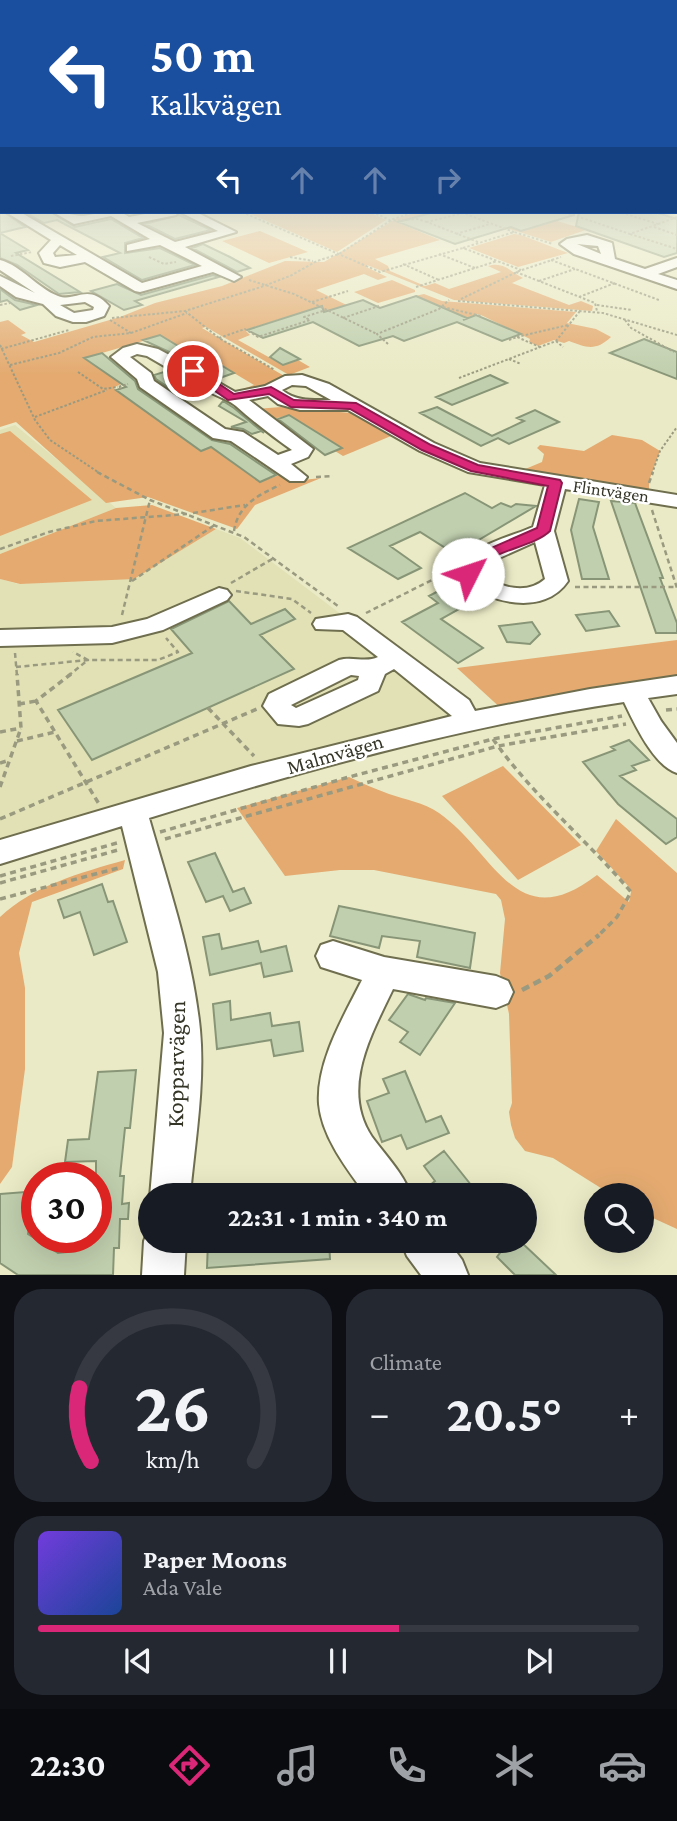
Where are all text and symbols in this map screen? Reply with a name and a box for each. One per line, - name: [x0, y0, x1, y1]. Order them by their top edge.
- icon: left: [35, 28, 126, 119]
- text: 50 m: [150, 28, 255, 83]
- text: Kalkvägen: [150, 86, 282, 122]
- icon: left: [210, 161, 248, 199]
- icon: ahead: [283, 161, 321, 199]
- icon: ahead: [356, 161, 394, 199]
- icon: right: [429, 161, 467, 199]
- pin: [163, 341, 223, 401]
- icon: arrive: [174, 352, 212, 390]
- street label: Flintvägen: [572, 476, 651, 506]
- position arrow: [431, 537, 505, 611]
- street label: Malmvägen: [284, 729, 386, 779]
- street label: Kopparvägen: [161, 1000, 190, 1128]
- speed limit sign: 30: [21, 1162, 112, 1253]
- map controls: [584, 1183, 654, 1253]
- button: search: [584, 1183, 654, 1253]
- text: 22:31 · 1 min · 340 m: [228, 1203, 447, 1232]
- text: Climate: [370, 1349, 442, 1375]
- text: 26: [134, 1367, 211, 1448]
- text: 20.5°: [446, 1384, 562, 1442]
- text: −: [370, 1392, 390, 1434]
- text: +: [619, 1392, 639, 1434]
- text: km/h: [146, 1446, 200, 1473]
- text: Paper Moons: [143, 1545, 287, 1574]
- text: Ada Vale: [143, 1574, 222, 1600]
- icon: previous: [119, 1642, 157, 1680]
- icon: pause: [319, 1642, 357, 1680]
- icon: next: [520, 1642, 558, 1680]
- icon: directions: [165, 1741, 214, 1790]
- icon: music: [273, 1741, 322, 1790]
- icon: phone: [382, 1741, 431, 1790]
- icon: climate: [490, 1741, 539, 1790]
- icon: car: [598, 1741, 647, 1790]
- text: 22:30: [30, 1747, 106, 1783]

